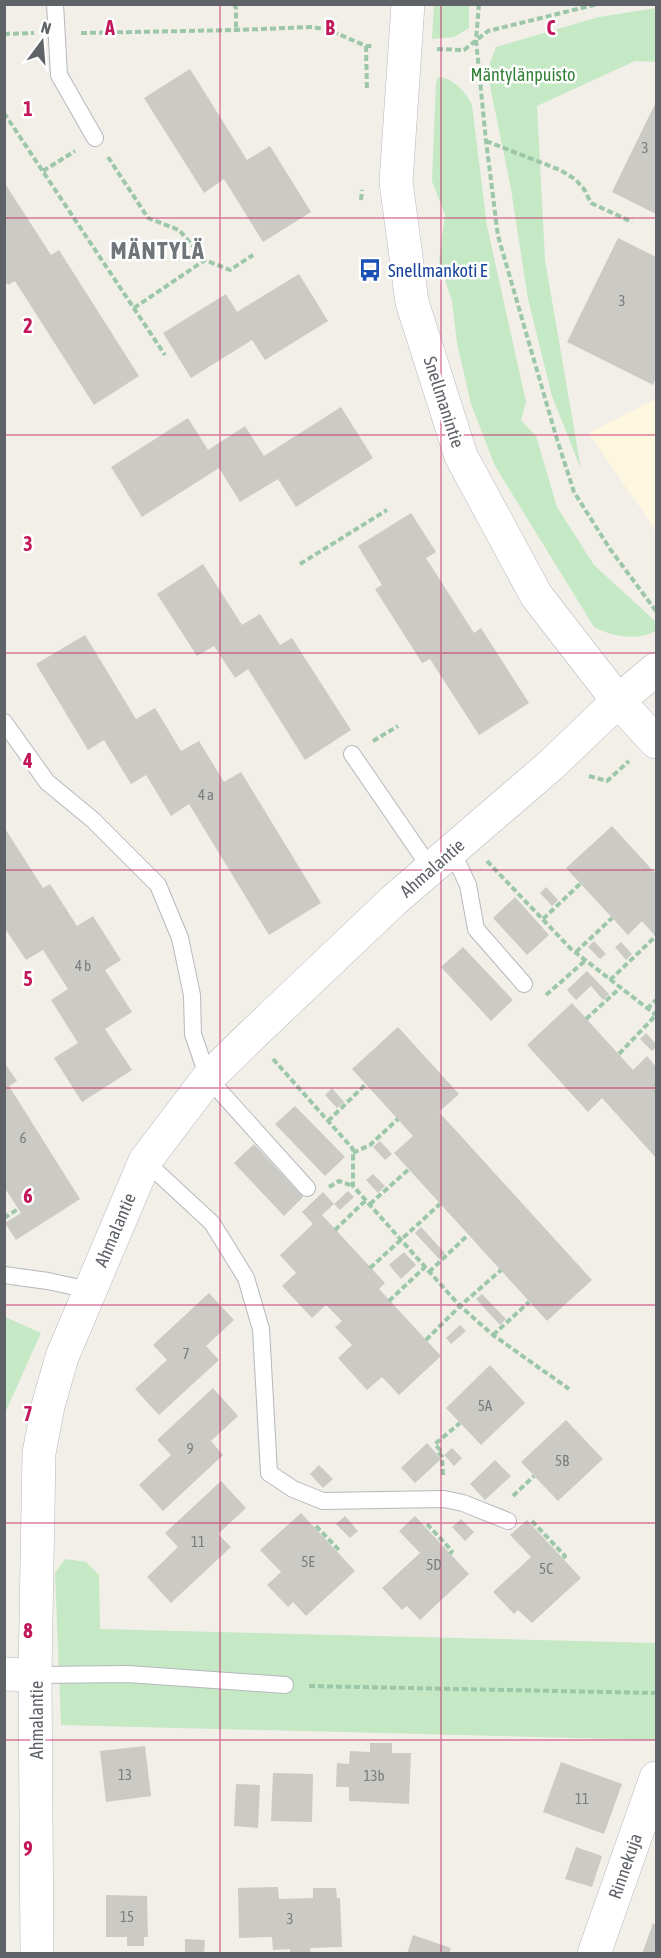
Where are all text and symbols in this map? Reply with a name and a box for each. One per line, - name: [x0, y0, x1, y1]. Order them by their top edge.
- north arrow: [12, 12, 72, 72]
- text: A: [104, 16, 115, 39]
- text: B: [325, 16, 335, 39]
- text: C: [547, 16, 556, 39]
- text: N: [39, 18, 53, 38]
- park label: Mäntylänpuisto: [471, 64, 575, 85]
- text: 1: [23, 97, 33, 120]
- house number: 3: [641, 139, 649, 156]
- district label: MÄNTYLÄ: [111, 237, 205, 264]
- bus stop icon: Snellmankoti E: [357, 257, 383, 283]
- place label: Snellmankoti E: [388, 260, 488, 281]
- house number: 3: [618, 292, 626, 309]
- text: 2: [23, 314, 33, 337]
- street label: Snellmanintie: [419, 354, 469, 450]
- text: 3: [23, 532, 33, 555]
- text: 4: [22, 749, 33, 772]
- house number: 4 a: [198, 786, 214, 803]
- street label: Ahmalantie: [396, 834, 468, 902]
- house number: 4 b: [75, 957, 91, 974]
- text: 5: [23, 967, 33, 990]
- house number: 6: [19, 1129, 27, 1146]
- text: 6: [23, 1184, 33, 1207]
- street label: Ahmalantie: [90, 1190, 140, 1270]
- house number: 7: [182, 1345, 190, 1362]
- house number: 5A: [478, 1397, 493, 1414]
- text: 7: [23, 1402, 33, 1425]
- house number: 9: [186, 1440, 194, 1457]
- house number: 5B: [555, 1452, 569, 1469]
- house number: 11: [191, 1533, 205, 1550]
- house number: 5E: [301, 1553, 315, 1570]
- house number: 5D: [426, 1556, 442, 1573]
- house number: 5C: [539, 1560, 553, 1577]
- text: 8: [23, 1619, 33, 1642]
- street label: Ahmalantie: [26, 1681, 47, 1759]
- house number: 13: [118, 1766, 132, 1783]
- house number: 13b: [363, 1767, 385, 1784]
- house number: 11: [575, 1790, 589, 1807]
- street label: Rinnekuja: [604, 1830, 646, 1902]
- text: 9: [23, 1837, 33, 1860]
- house number: 15: [120, 1908, 134, 1925]
- house number: 3: [286, 1910, 294, 1927]

